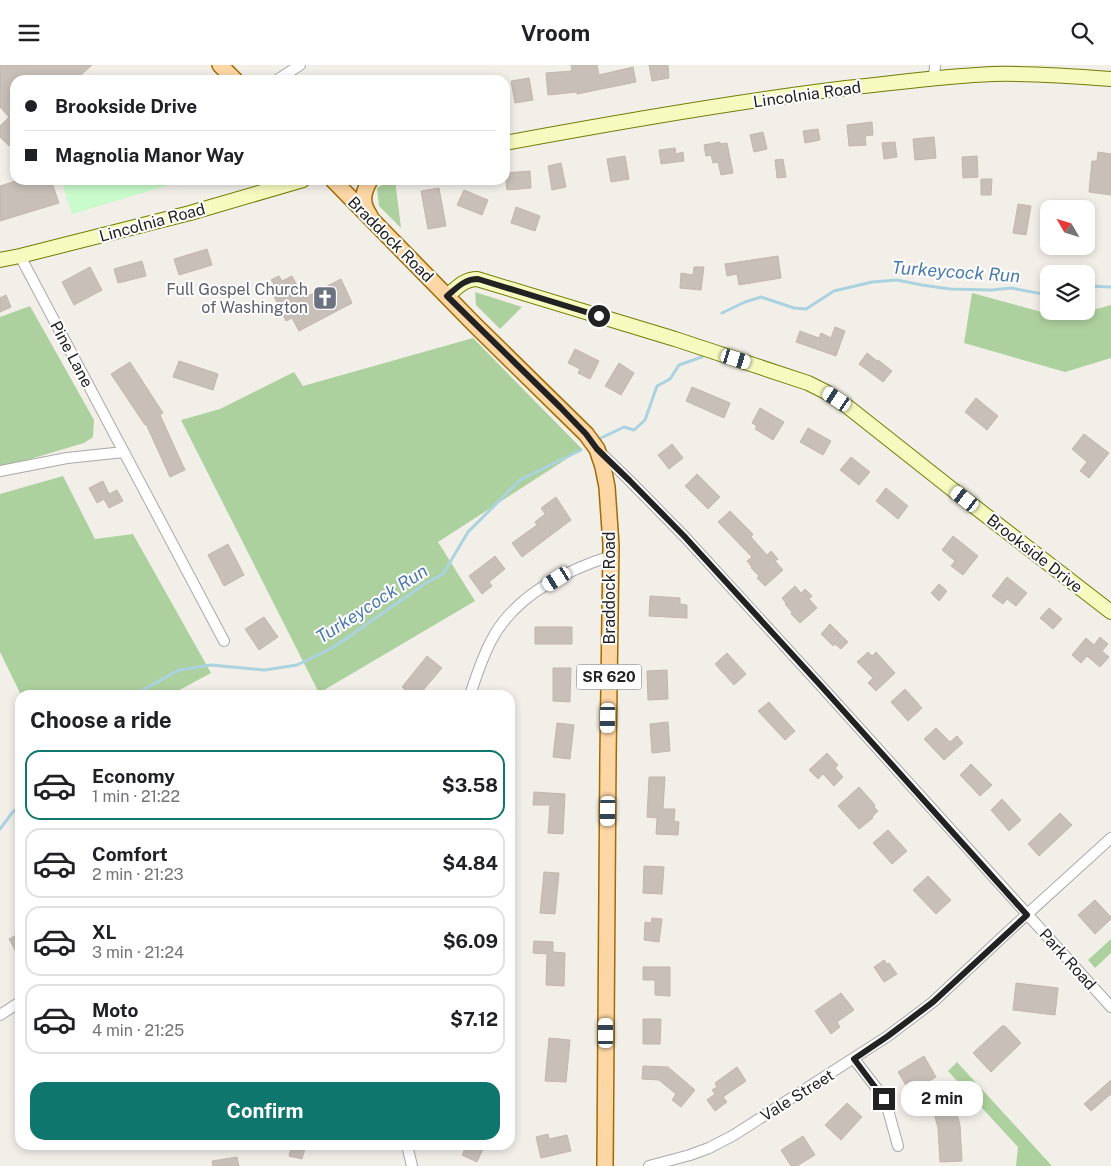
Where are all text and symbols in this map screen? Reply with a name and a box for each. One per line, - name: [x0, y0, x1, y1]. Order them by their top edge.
- icon: menu: [15, 19, 43, 47]
- icon: search: [1068, 19, 1096, 47]
- text: Vroom: [521, 20, 590, 46]
- street label: Lincolnia Road: [752, 78, 862, 111]
- text: Brookside Drive: [55, 95, 197, 117]
- text: Magnolia Manor Way: [55, 144, 244, 166]
- street label: Braddock Road: [344, 193, 437, 286]
- street label: Lincolnia Road: [97, 199, 207, 246]
- north arrow: [1040, 200, 1095, 255]
- map controls: [1040, 200, 1095, 320]
- water label: Turkeycock Run: [891, 257, 1021, 286]
- button: layers: [1040, 265, 1095, 320]
- place label: Full Gospel Church of Washington: [166, 280, 308, 317]
- church icon: Full Gospel Church of Washington: [312, 285, 338, 311]
- route start: [588, 305, 610, 327]
- street label: Pine Lane: [46, 318, 97, 391]
- car: [719, 347, 752, 371]
- car: [820, 384, 853, 414]
- car: [948, 484, 981, 514]
- street label: Brookside Drive: [983, 510, 1086, 597]
- street label: Braddock Road: [600, 531, 619, 645]
- water label: Turkeycock Run: [312, 560, 431, 647]
- car: [540, 565, 573, 593]
- road number: SR 620: [576, 665, 642, 689]
- car: [600, 703, 615, 733]
- text: Choose a ride: [30, 707, 172, 733]
- icon: car: [32, 763, 77, 808]
- text: Economy: [92, 765, 175, 787]
- text: $3.58: [442, 774, 498, 796]
- text: 1 min · 21:22: [92, 787, 180, 806]
- car: [600, 796, 615, 826]
- icon: car: [32, 841, 77, 886]
- text: Comfort: [92, 843, 168, 865]
- text: $4.84: [442, 852, 498, 874]
- text: 2 min · 21:23: [92, 865, 184, 884]
- icon: car: [32, 919, 77, 964]
- text: XL: [92, 921, 117, 943]
- street label: Park Road: [1035, 925, 1100, 994]
- text: $6.09: [443, 930, 498, 952]
- text: 3 min · 21:24: [92, 943, 184, 962]
- icon: car: [32, 997, 77, 1042]
- text: Moto: [92, 999, 138, 1021]
- text: $7.12: [450, 1008, 498, 1030]
- car: [598, 1018, 613, 1048]
- text: 4 min · 21:25: [92, 1021, 184, 1040]
- street label: Vale Street: [757, 1065, 837, 1125]
- callout: 2 min: [902, 1081, 984, 1117]
- button: Confirm: [30, 1082, 500, 1140]
- route end: [873, 1088, 895, 1110]
- text: 2 min: [921, 1089, 963, 1108]

